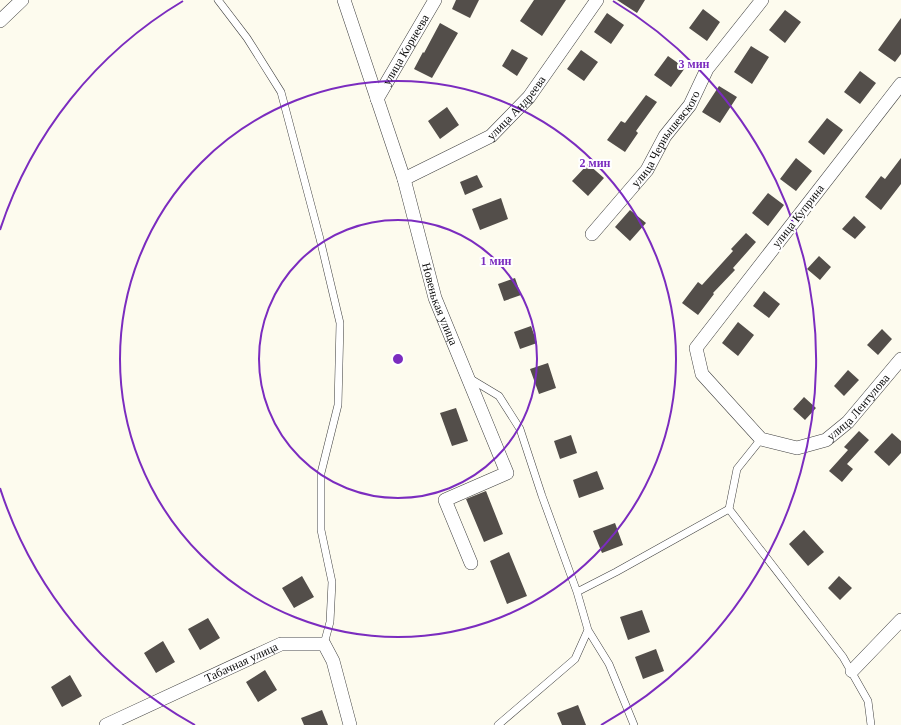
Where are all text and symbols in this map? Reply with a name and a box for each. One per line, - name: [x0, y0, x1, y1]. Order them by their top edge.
- street label: улица Корнеева: [380, 11, 432, 88]
- text: 3 мин: [678, 57, 710, 71]
- street label: улица Андреева: [484, 73, 549, 143]
- street label: улица Чернышевского: [629, 88, 703, 190]
- text: 2 мин: [579, 156, 611, 170]
- street label: улица Куприна: [769, 181, 827, 250]
- text: 1 мин: [480, 254, 512, 268]
- street label: Новенькая улица: [419, 261, 461, 348]
- centre of rings: [391, 352, 405, 366]
- street label: улица Лентулова: [824, 371, 893, 443]
- street label: Табачная улица: [202, 639, 281, 685]

